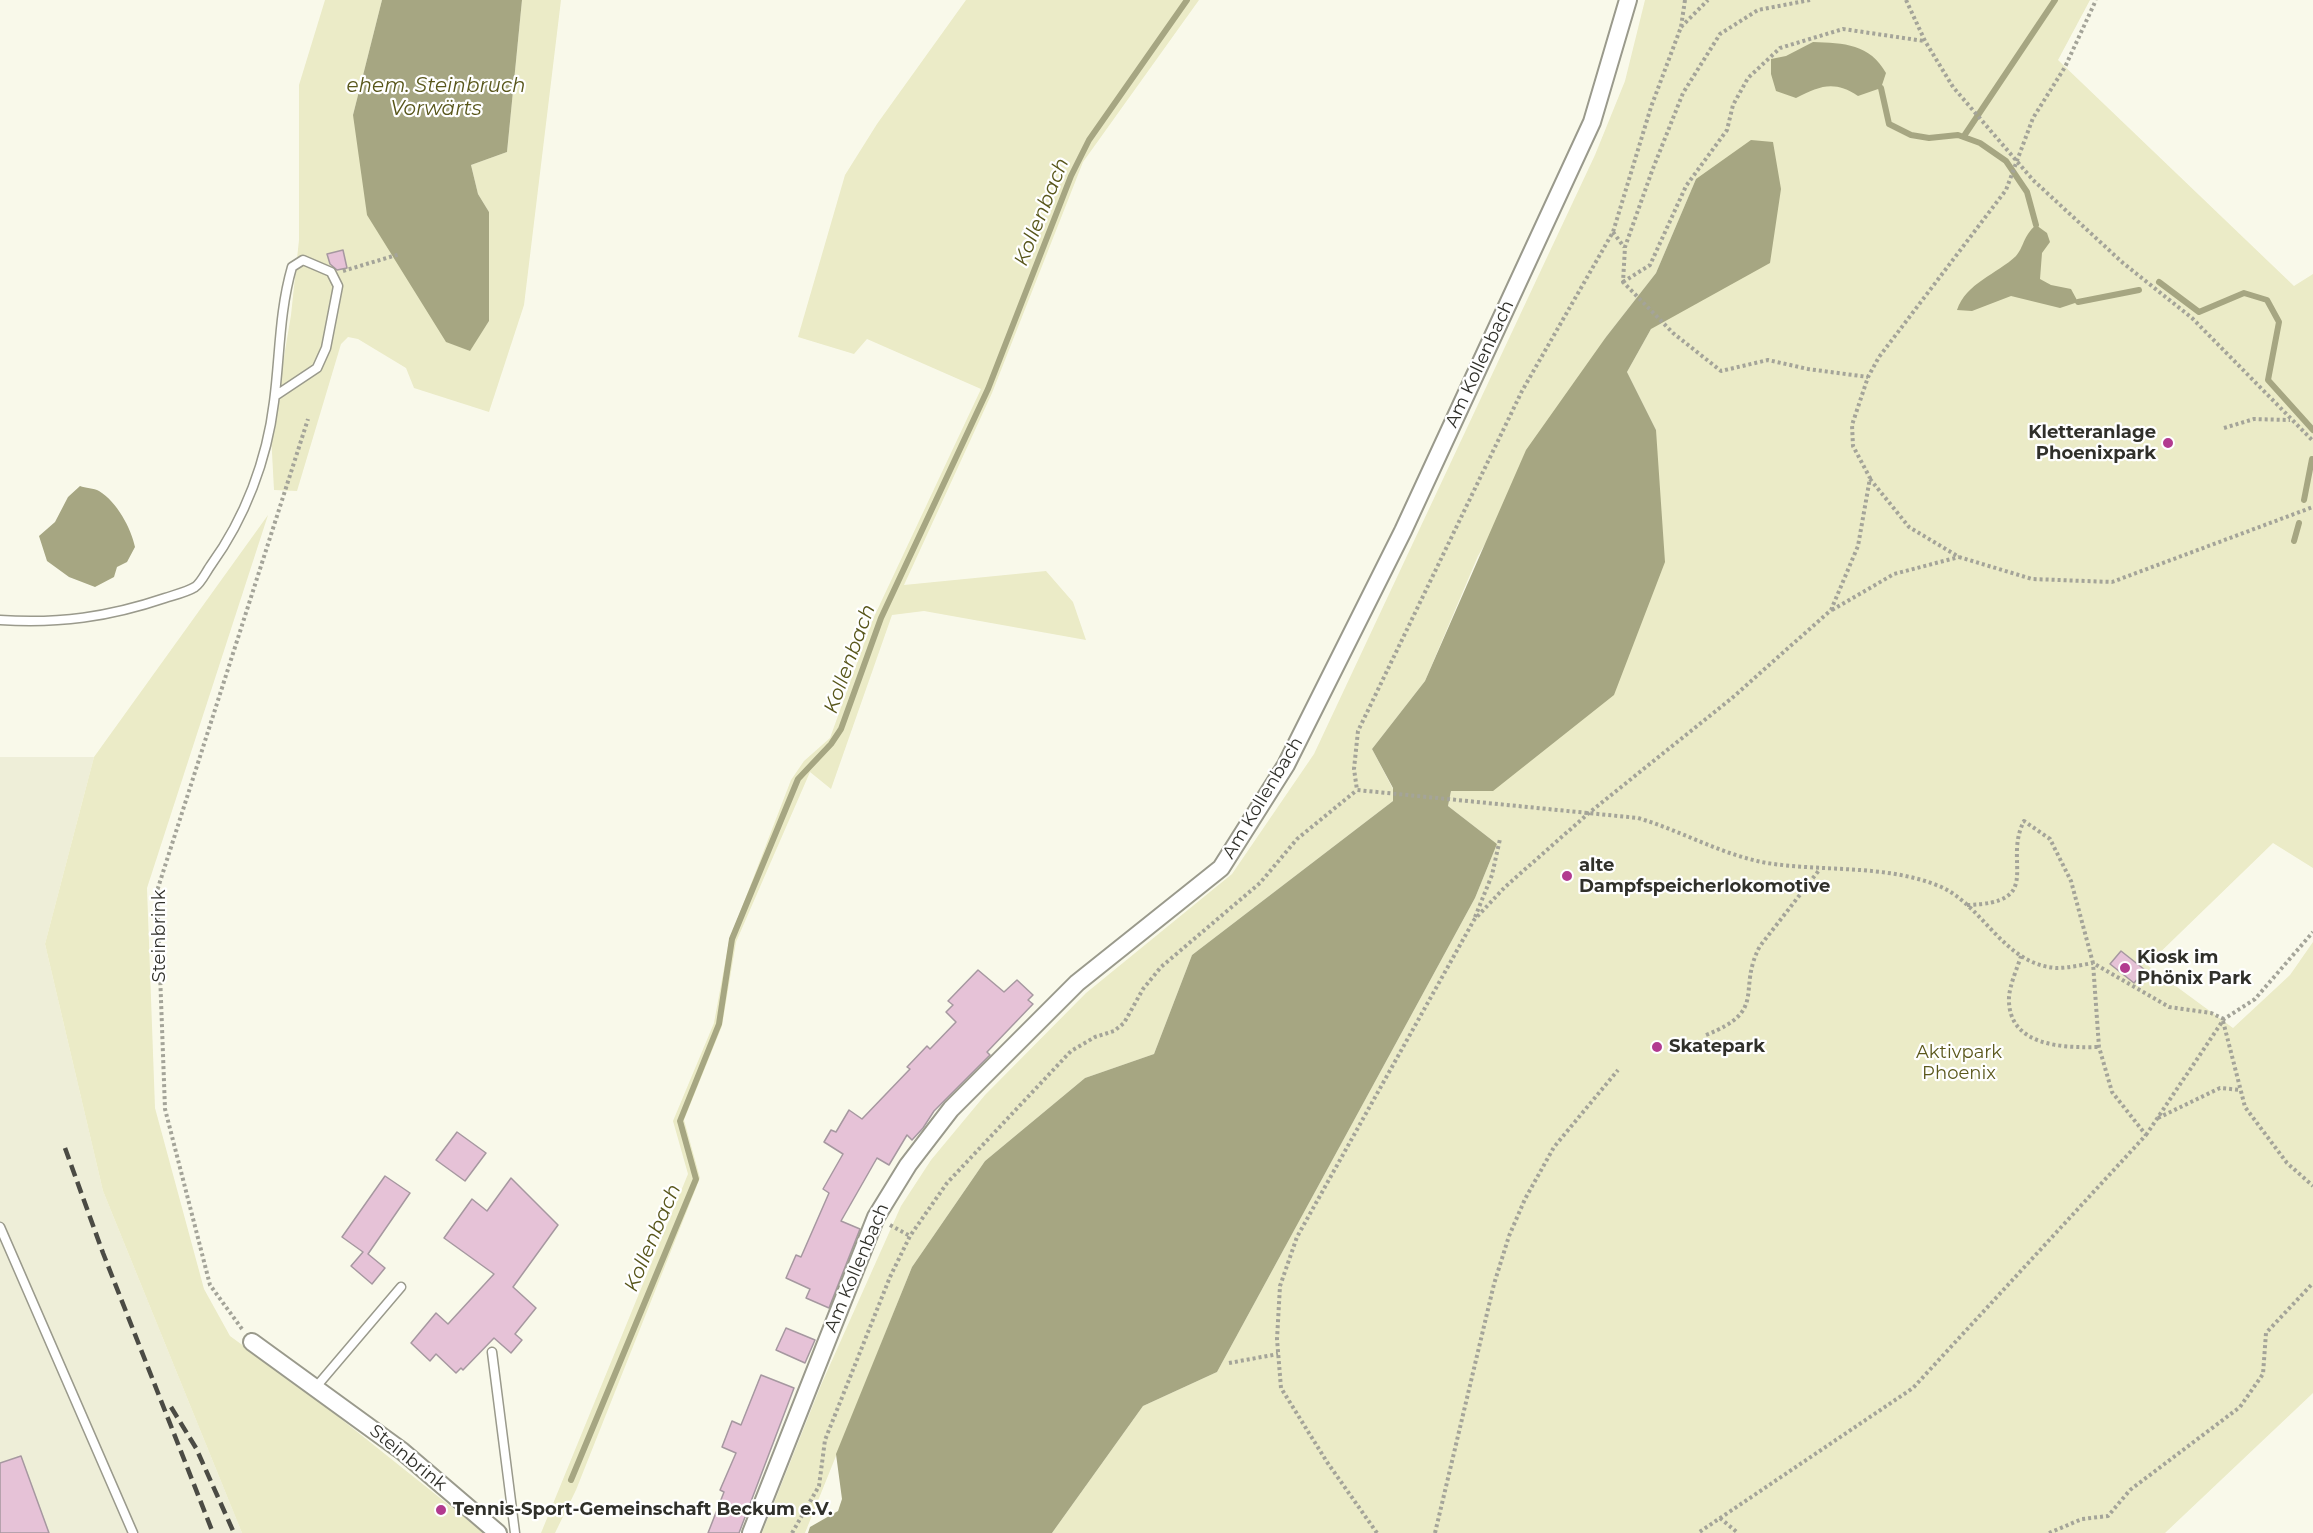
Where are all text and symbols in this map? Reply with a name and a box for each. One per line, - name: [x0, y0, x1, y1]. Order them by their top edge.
- water label: ehem. Steinbruch Vorwärts: [346, 74, 526, 121]
- water label: Kollenbach: [1009, 154, 1075, 270]
- street label: Am Kollenbach: [1441, 297, 1519, 431]
- place label: Kletteranlage Phoenixpark: [2028, 422, 2156, 464]
- marker: Kletteranlage Phoenixpark: [2161, 436, 2175, 450]
- water label: Kollenbach: [819, 601, 881, 717]
- street label: Am Kollenbach: [1218, 733, 1308, 863]
- place label: alte Dampfspeicherlokomotive: [1579, 855, 1830, 898]
- marker: alte Dampfspeicherlokomotive: [1560, 869, 1574, 883]
- street label: Steinbrink: [149, 890, 171, 982]
- place label: Kiosk im Phönix Park: [2137, 947, 2252, 990]
- marker: Kiosk im Phönix Park: [2118, 961, 2132, 975]
- place label: Skatepark: [1669, 1036, 1765, 1058]
- marker: Skatepark: [1650, 1040, 1664, 1054]
- park label: Aktivpark Phoenix: [1916, 1042, 2002, 1084]
- water label: Kollenbach: [620, 1181, 686, 1295]
- street label: Am Kollenbach: [820, 1200, 894, 1336]
- street label: Steinbrink: [365, 1420, 451, 1496]
- place label: Tennis-Sport-Gemeinschaft Beckum e.V.: [453, 1499, 833, 1521]
- marker: Tennis-Sport-Gemeinschaft Beckum e.V.: [434, 1503, 448, 1517]

